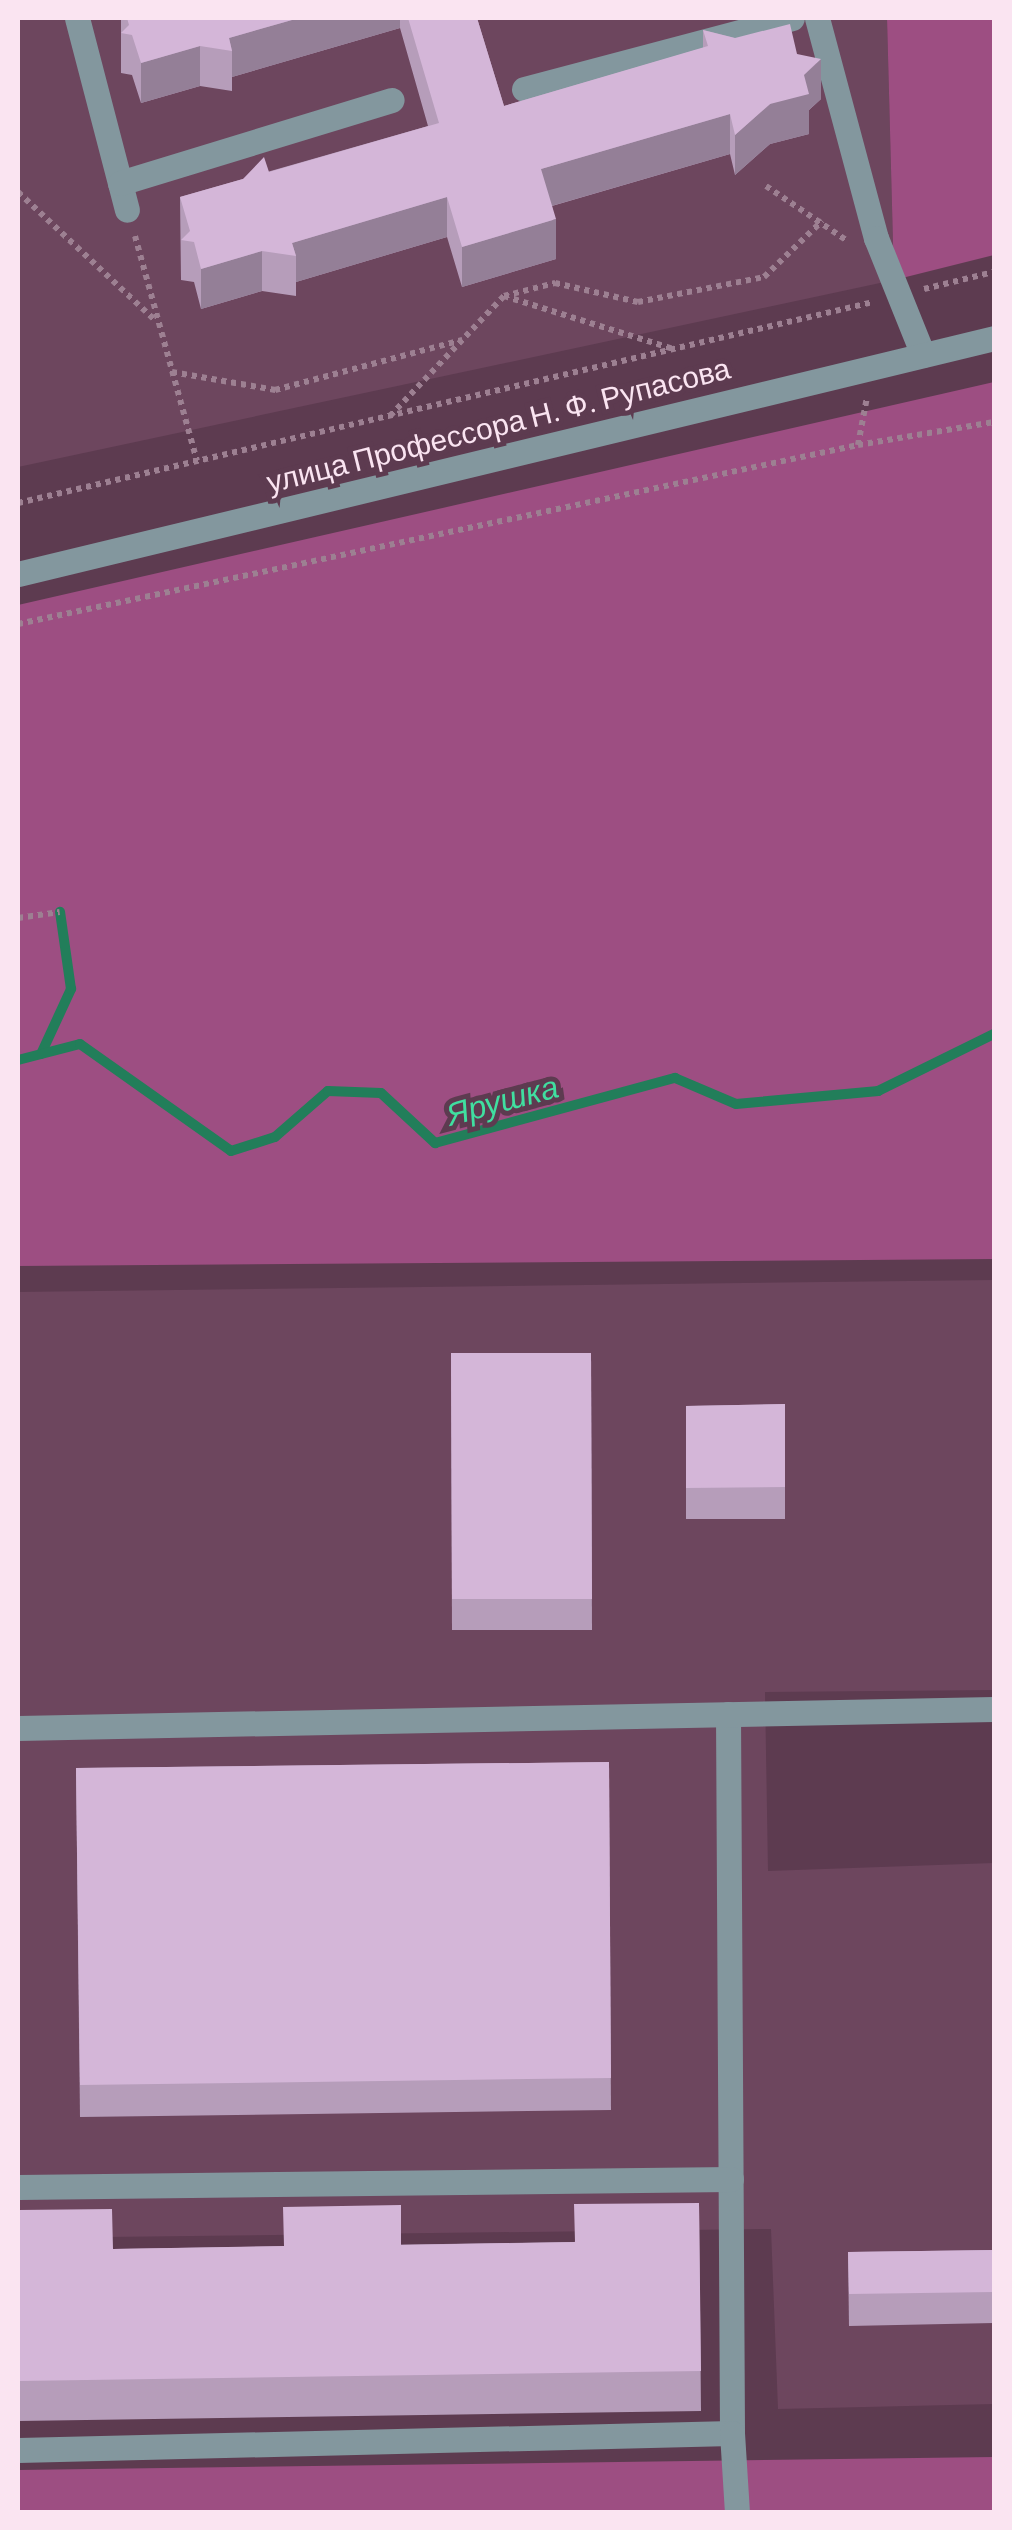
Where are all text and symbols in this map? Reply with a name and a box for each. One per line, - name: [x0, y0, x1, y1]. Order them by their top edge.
- street label: улица Профессора Н. Ф. Рупасова: [262, 349, 734, 499]
- water label: Ярушка: [442, 1066, 562, 1132]

